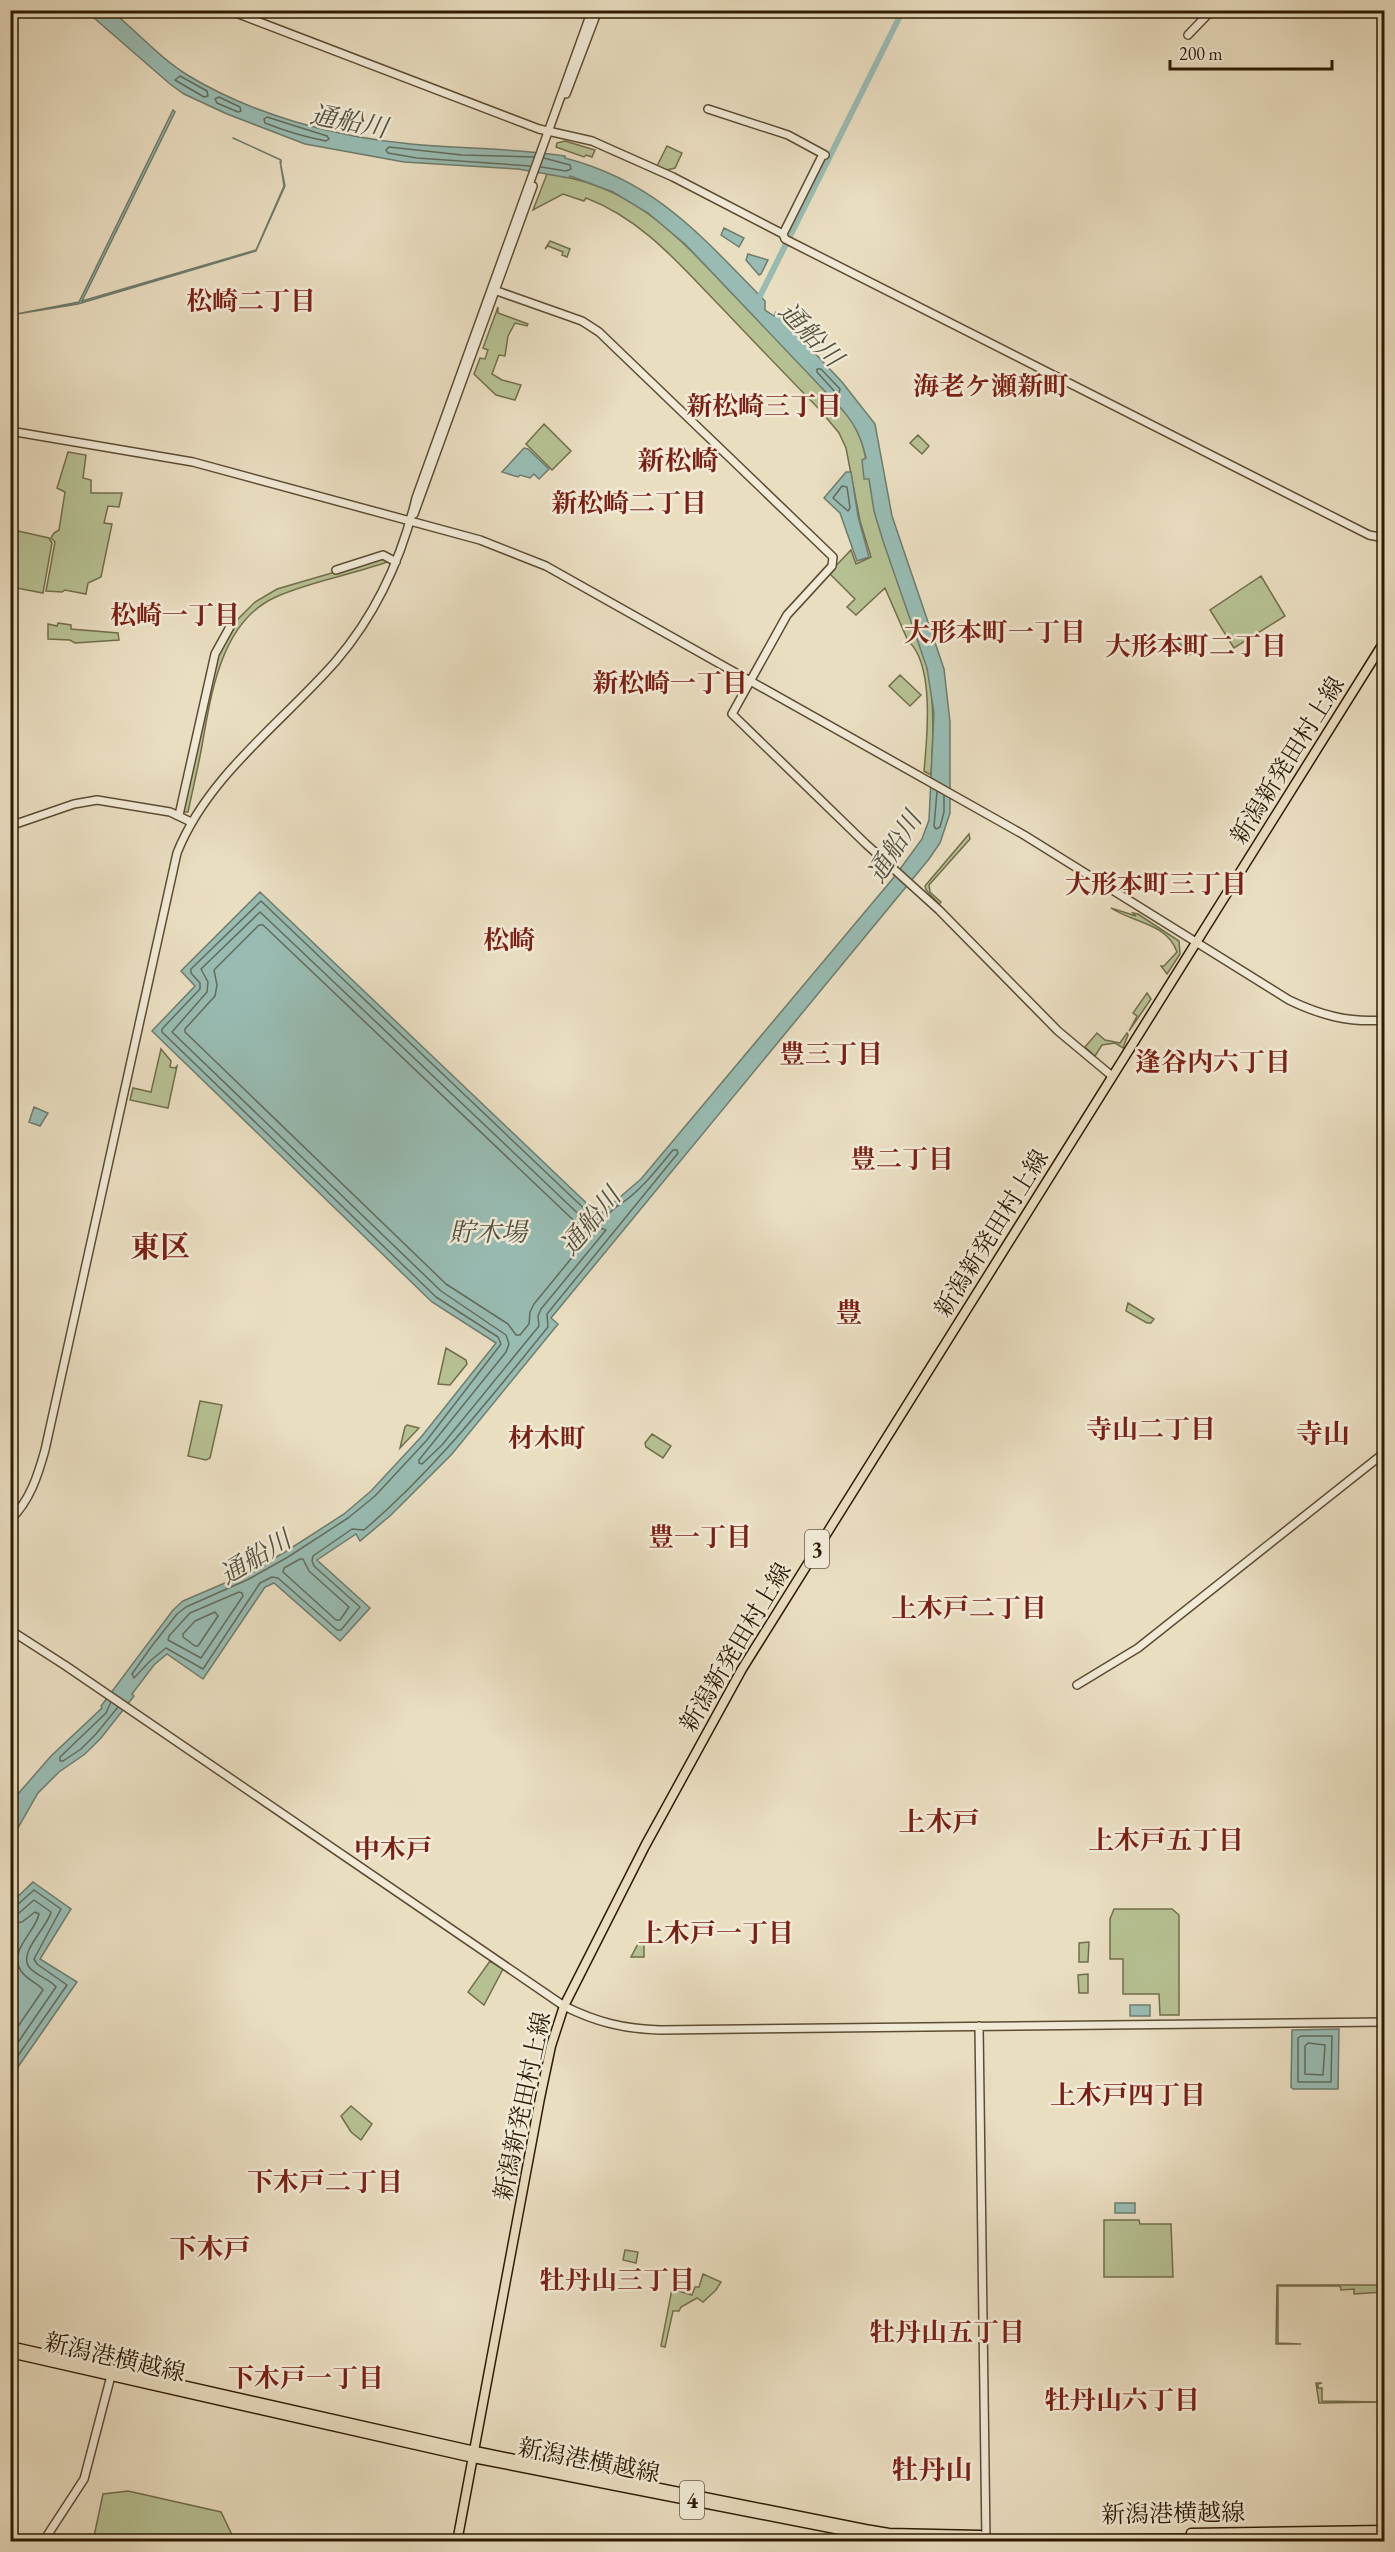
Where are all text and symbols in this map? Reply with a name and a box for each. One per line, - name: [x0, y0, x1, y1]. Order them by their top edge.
- scale bar: [1170, 33, 1332, 71]
- text: 200 m: [1179, 42, 1223, 65]
- water label: 通船川: [307, 97, 393, 146]
- district label: 松崎二丁目: [186, 284, 316, 318]
- water label: 通船川: [772, 294, 852, 376]
- district label: 海老ケ瀬新町: [913, 369, 1069, 403]
- district label: 新松崎三丁目: [686, 389, 842, 423]
- district label: 新松崎: [638, 443, 719, 478]
- district label: 新松崎二丁目: [551, 486, 707, 520]
- district label: 松崎一丁目: [110, 598, 240, 632]
- district label: 大形本町一丁目: [904, 615, 1086, 649]
- district label: 大形本町二丁目: [1105, 629, 1287, 663]
- district label: 新松崎一丁目: [592, 666, 748, 700]
- street label: 新潟新発田村上線: [1223, 670, 1351, 850]
- water label: 通船川: [859, 802, 931, 889]
- district label: 大形本町三丁目: [1065, 867, 1247, 901]
- district label: 松崎: [483, 923, 535, 957]
- district label: 豊三丁目: [779, 1037, 883, 1071]
- district label: 逢谷内六丁目: [1135, 1045, 1291, 1079]
- district label: 豊二丁目: [850, 1142, 954, 1176]
- street label: 新潟新発田村上線: [927, 1143, 1055, 1323]
- water label: 通船川: [552, 1178, 630, 1262]
- water label: 貯木場: [449, 1215, 529, 1249]
- district label: 東区: [130, 1227, 190, 1266]
- district label: 豊: [836, 1295, 863, 1330]
- district label: 寺山二丁目: [1086, 1412, 1216, 1446]
- district label: 寺山: [1296, 1416, 1350, 1451]
- district label: 材木町: [508, 1421, 586, 1455]
- district label: 豊一丁目: [648, 1520, 752, 1554]
- water label: 通船川: [213, 1521, 300, 1592]
- road number: 3: [805, 1530, 829, 1568]
- street label: 新潟新発田村上線: [672, 1557, 798, 1737]
- district label: 上木戸二丁目: [891, 1591, 1047, 1625]
- district label: 上木戸: [899, 1804, 980, 1839]
- district label: 上木戸五丁目: [1088, 1823, 1244, 1857]
- district label: 中木戸: [354, 1832, 432, 1866]
- district label: 上木戸一丁目: [638, 1916, 794, 1950]
- street label: 新潟新発田村上線: [487, 2009, 557, 2203]
- district label: 上木戸四丁目: [1050, 2078, 1206, 2112]
- district label: 下木戸二丁目: [247, 2165, 403, 2199]
- district label: 下木戸: [170, 2231, 251, 2266]
- district label: 牡丹山三丁目: [539, 2263, 695, 2297]
- district label: 牡丹山五丁目: [869, 2315, 1025, 2349]
- street label: 新潟港横越線: [41, 2326, 189, 2388]
- district label: 下木戸一丁目: [228, 2361, 384, 2395]
- district label: 牡丹山六丁目: [1044, 2383, 1200, 2417]
- street label: 新潟港横越線: [515, 2431, 663, 2489]
- district label: 牡丹山: [892, 2452, 973, 2487]
- road number: 4: [680, 2481, 704, 2519]
- street label: 新潟港横越線: [1101, 2496, 1245, 2530]

